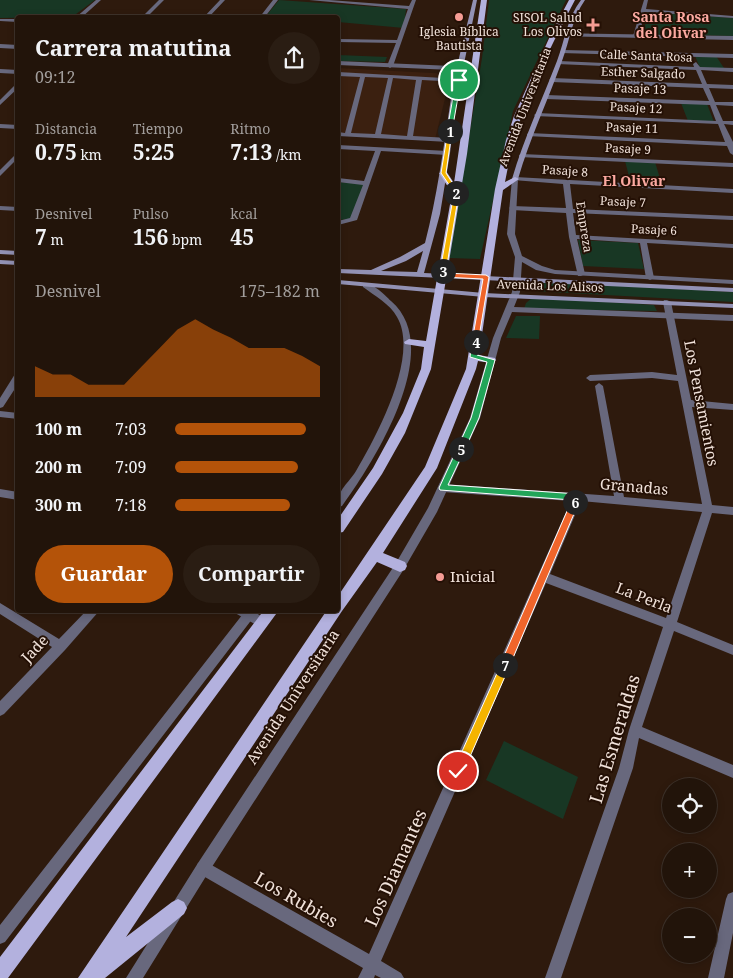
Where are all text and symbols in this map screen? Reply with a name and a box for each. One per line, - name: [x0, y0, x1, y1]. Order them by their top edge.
- district label: Santa Rosa del Olivar: [632, 7, 710, 42]
- place label: SISOL Salud Los Olivos: [513, 9, 583, 40]
- marker: Iglesia Bíblica Bautista: [453, 11, 465, 23]
- marker: SISOL Salud Los Olivos: [586, 18, 600, 32]
- place label: Iglesia Bíblica Bautista: [419, 23, 499, 54]
- text: Carrera matutina: [35, 32, 232, 62]
- button: share: [268, 32, 320, 84]
- street label: Avenida Universitaria: [494, 45, 555, 169]
- street label: Calle Santa Rosa: [599, 45, 693, 66]
- pin: [438, 59, 480, 101]
- street label: Esther Salgado: [601, 63, 686, 82]
- text: 09:12: [35, 66, 75, 88]
- icon: arrive: [445, 66, 473, 94]
- street label: Pasaje 13: [613, 79, 667, 98]
- street label: Pasaje 12: [609, 98, 663, 117]
- pin: 1: [438, 118, 462, 144]
- street label: Pasaje 11: [605, 118, 659, 137]
- text: Distancia: [35, 119, 97, 138]
- text: Tiempo: [133, 119, 183, 138]
- text: Ritmo: [230, 119, 270, 138]
- text: 1: [447, 122, 454, 141]
- text: 0.75: [35, 138, 77, 166]
- text: 5:25: [133, 138, 175, 166]
- text: 7:13: [230, 138, 272, 166]
- street label: Pasaje 9: [605, 139, 651, 158]
- text: km: [77, 145, 102, 164]
- text: /km: [272, 145, 301, 164]
- street label: Pasaje 8: [541, 160, 589, 181]
- district label: El Olivar: [603, 171, 666, 190]
- pin: 2: [444, 180, 468, 206]
- text: 2: [453, 184, 460, 203]
- street label: Pasaje 7: [600, 192, 647, 211]
- street label: Empreza: [572, 200, 597, 254]
- text: Desnivel: [35, 204, 92, 223]
- text: Pulso: [133, 204, 169, 223]
- text: kcal: [230, 204, 257, 223]
- street label: Pasaje 6: [631, 220, 678, 239]
- text: 7: [35, 223, 47, 251]
- text: 156: [133, 223, 168, 251]
- text: 45: [230, 223, 254, 251]
- text: m: [47, 230, 64, 249]
- text: bpm: [168, 230, 202, 249]
- pin: 3: [430, 258, 456, 284]
- text: 3: [440, 262, 447, 281]
- street label: Avenida Los Alisos: [496, 275, 604, 296]
- text: Desnivel: [35, 280, 101, 302]
- text: 175–182 m: [239, 280, 320, 302]
- pin: 4: [464, 330, 488, 354]
- text: 4: [473, 333, 480, 352]
- street label: Los Pensamientos: [680, 338, 724, 468]
- text: 100 m: [35, 418, 82, 440]
- text: 7:03: [115, 418, 146, 440]
- pin: 5: [448, 436, 474, 462]
- text: 5: [458, 440, 465, 459]
- text: 200 m: [35, 456, 82, 478]
- text: 7:09: [115, 456, 146, 478]
- street label: Granadas: [599, 473, 669, 499]
- pin: 6: [562, 490, 588, 514]
- text: 6: [572, 493, 579, 512]
- text: 300 m: [35, 494, 82, 516]
- text: 7:18: [115, 494, 146, 516]
- button: Guardar: [35, 545, 173, 603]
- button: Compartir: [183, 545, 320, 603]
- place label: Inicial: [450, 566, 496, 586]
- marker: Inicial: [434, 571, 446, 583]
- street label: La Perla: [613, 577, 675, 617]
- street label: Avenida Universitaria: [241, 625, 343, 768]
- street label: Jade: [16, 630, 52, 667]
- pin: 7: [492, 652, 518, 678]
- text: 7: [502, 656, 509, 675]
- street label: Las Esmeraldas: [583, 671, 645, 806]
- pin: [437, 750, 479, 792]
- icon: check: [444, 757, 472, 785]
- map controls: [662, 778, 717, 963]
- button: locate: [662, 778, 717, 833]
- street label: Los Diamantes: [358, 805, 432, 930]
- button: +: [662, 843, 717, 898]
- street label: Los Rubies: [251, 866, 342, 933]
- button: −: [662, 908, 717, 963]

